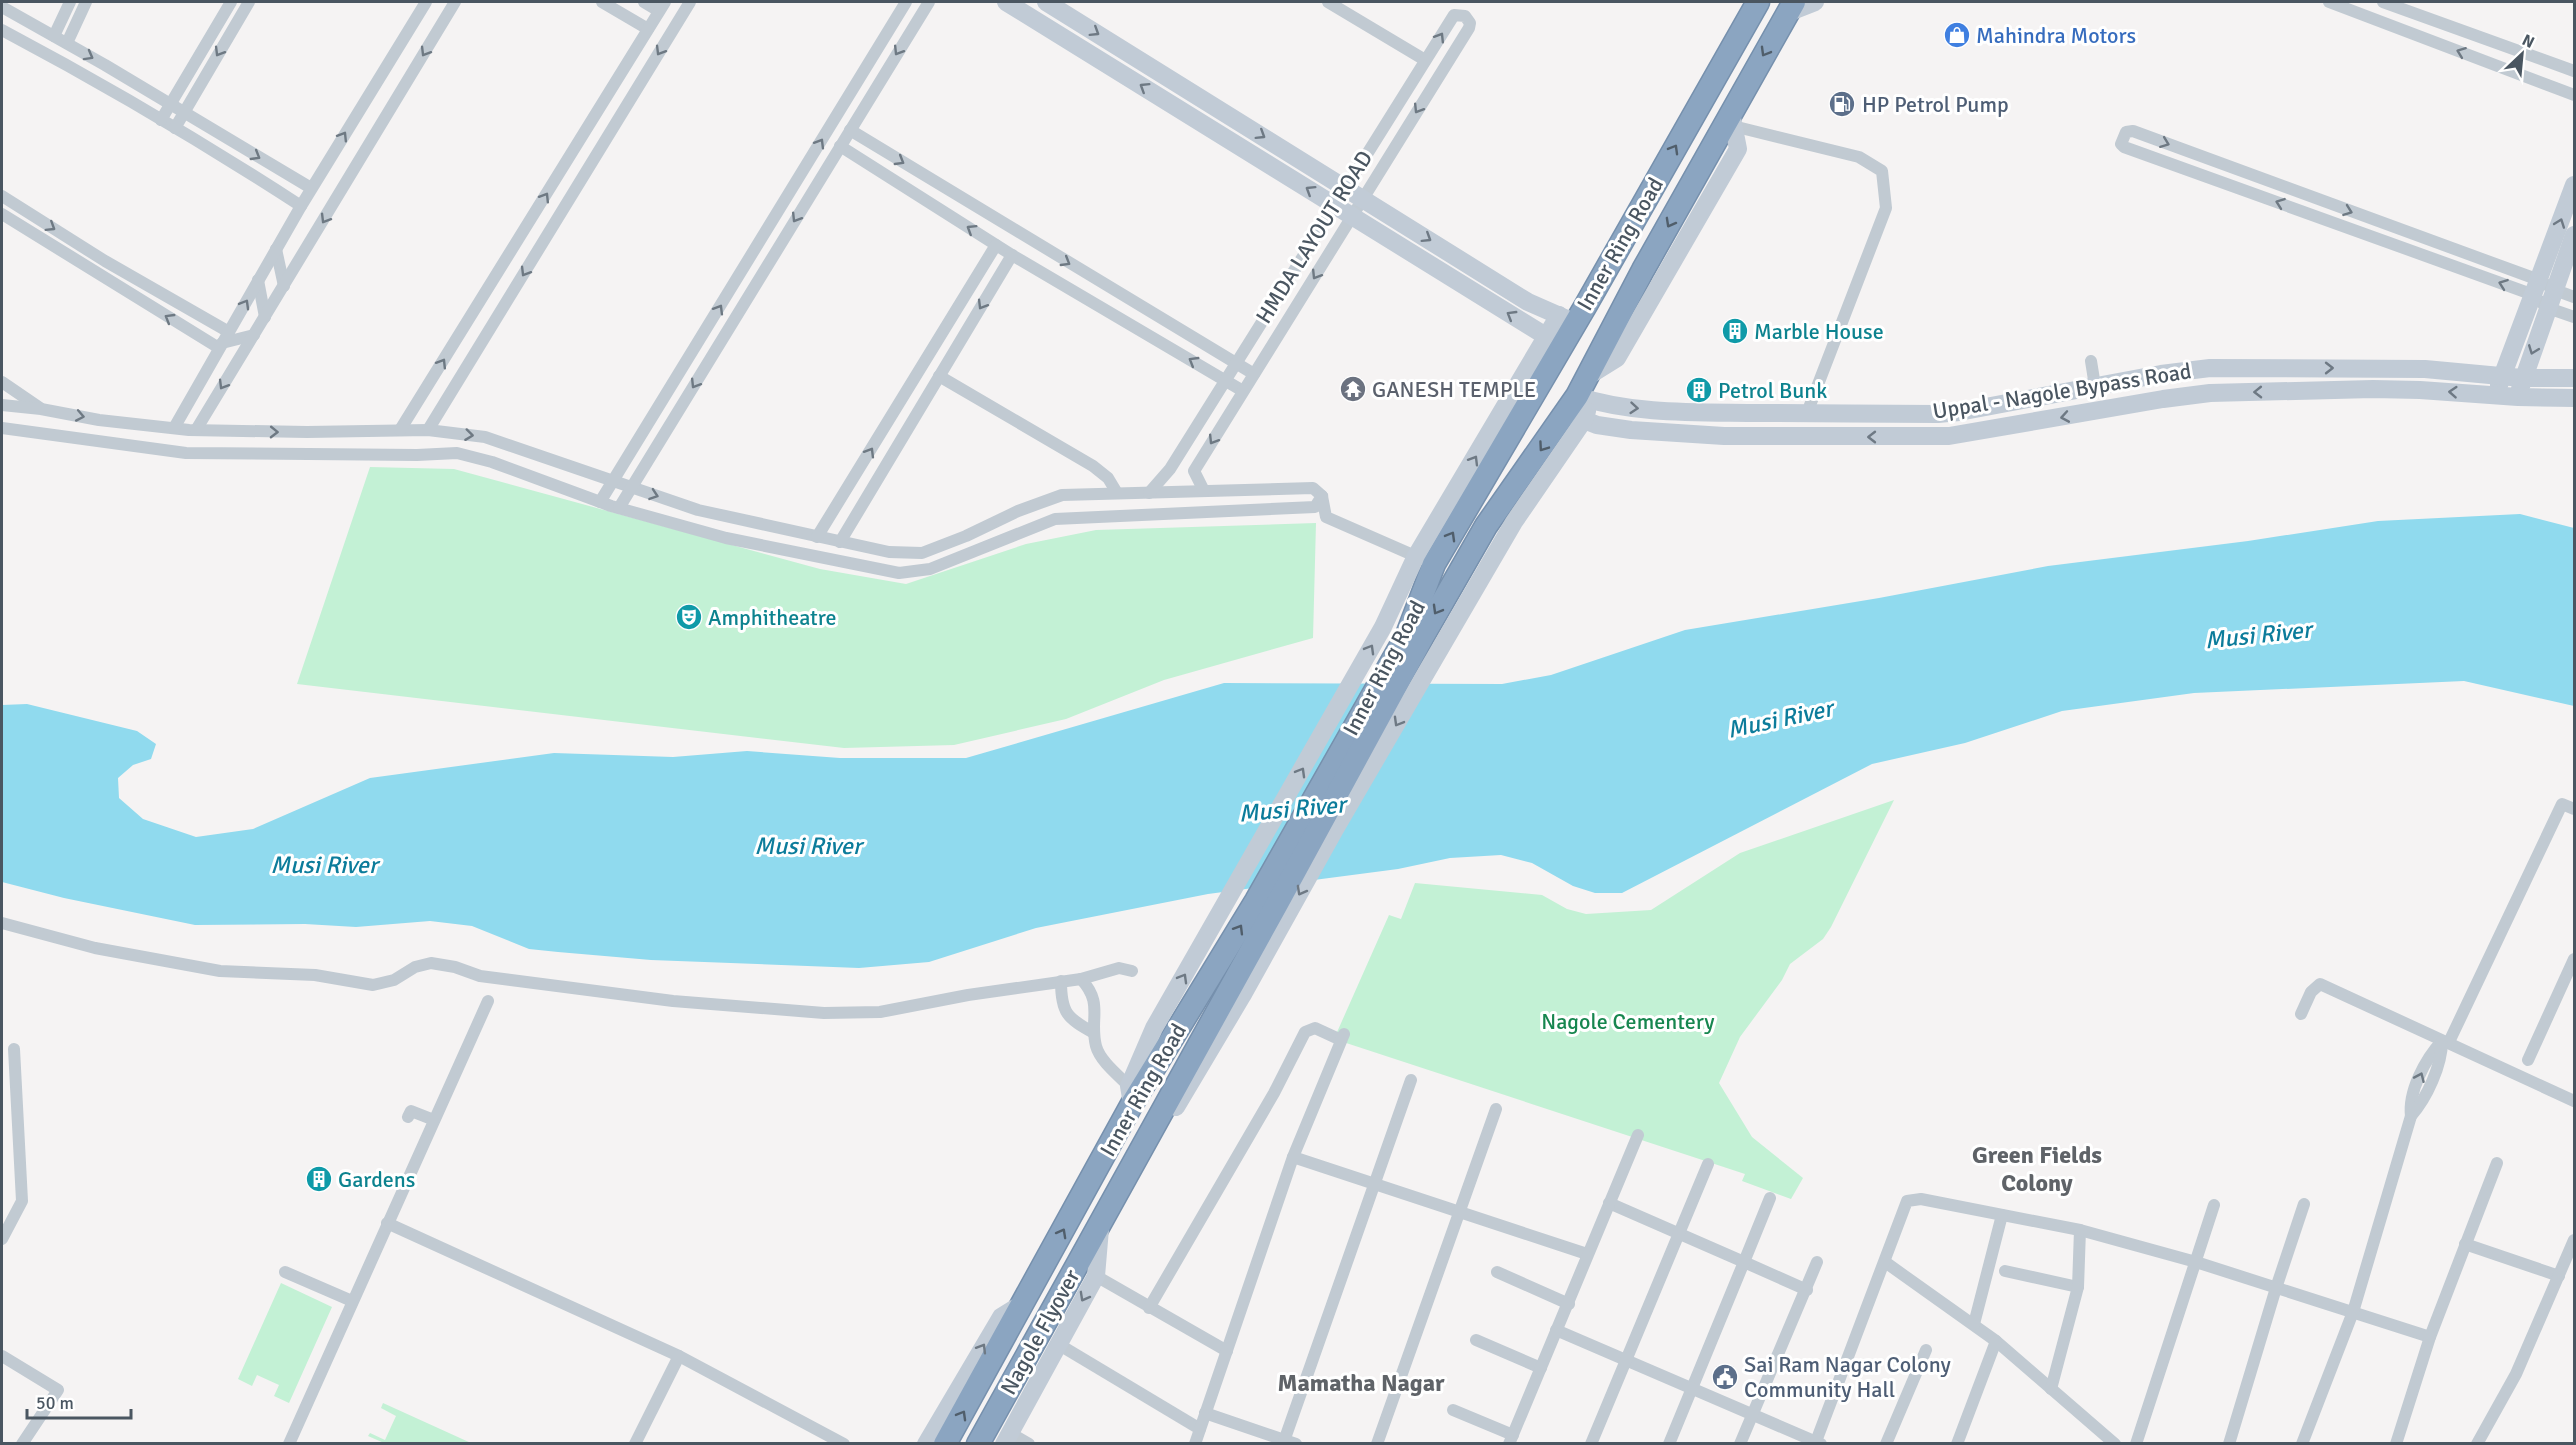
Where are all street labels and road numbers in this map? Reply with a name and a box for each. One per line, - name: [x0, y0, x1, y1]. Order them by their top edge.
- street label: HMDA LAYOUT ROAD: [1250, 146, 1378, 328]
- street label: Inner Ring Road: [1571, 173, 1669, 315]
- street label: Uppal - Nagole Bypass Road: [1931, 357, 2193, 425]
- street label: Inner Ring Road: [1337, 596, 1431, 740]
- street label: Inner Ring Road: [1094, 1019, 1192, 1161]
- street label: Nagole Flyover: [995, 1265, 1085, 1399]

